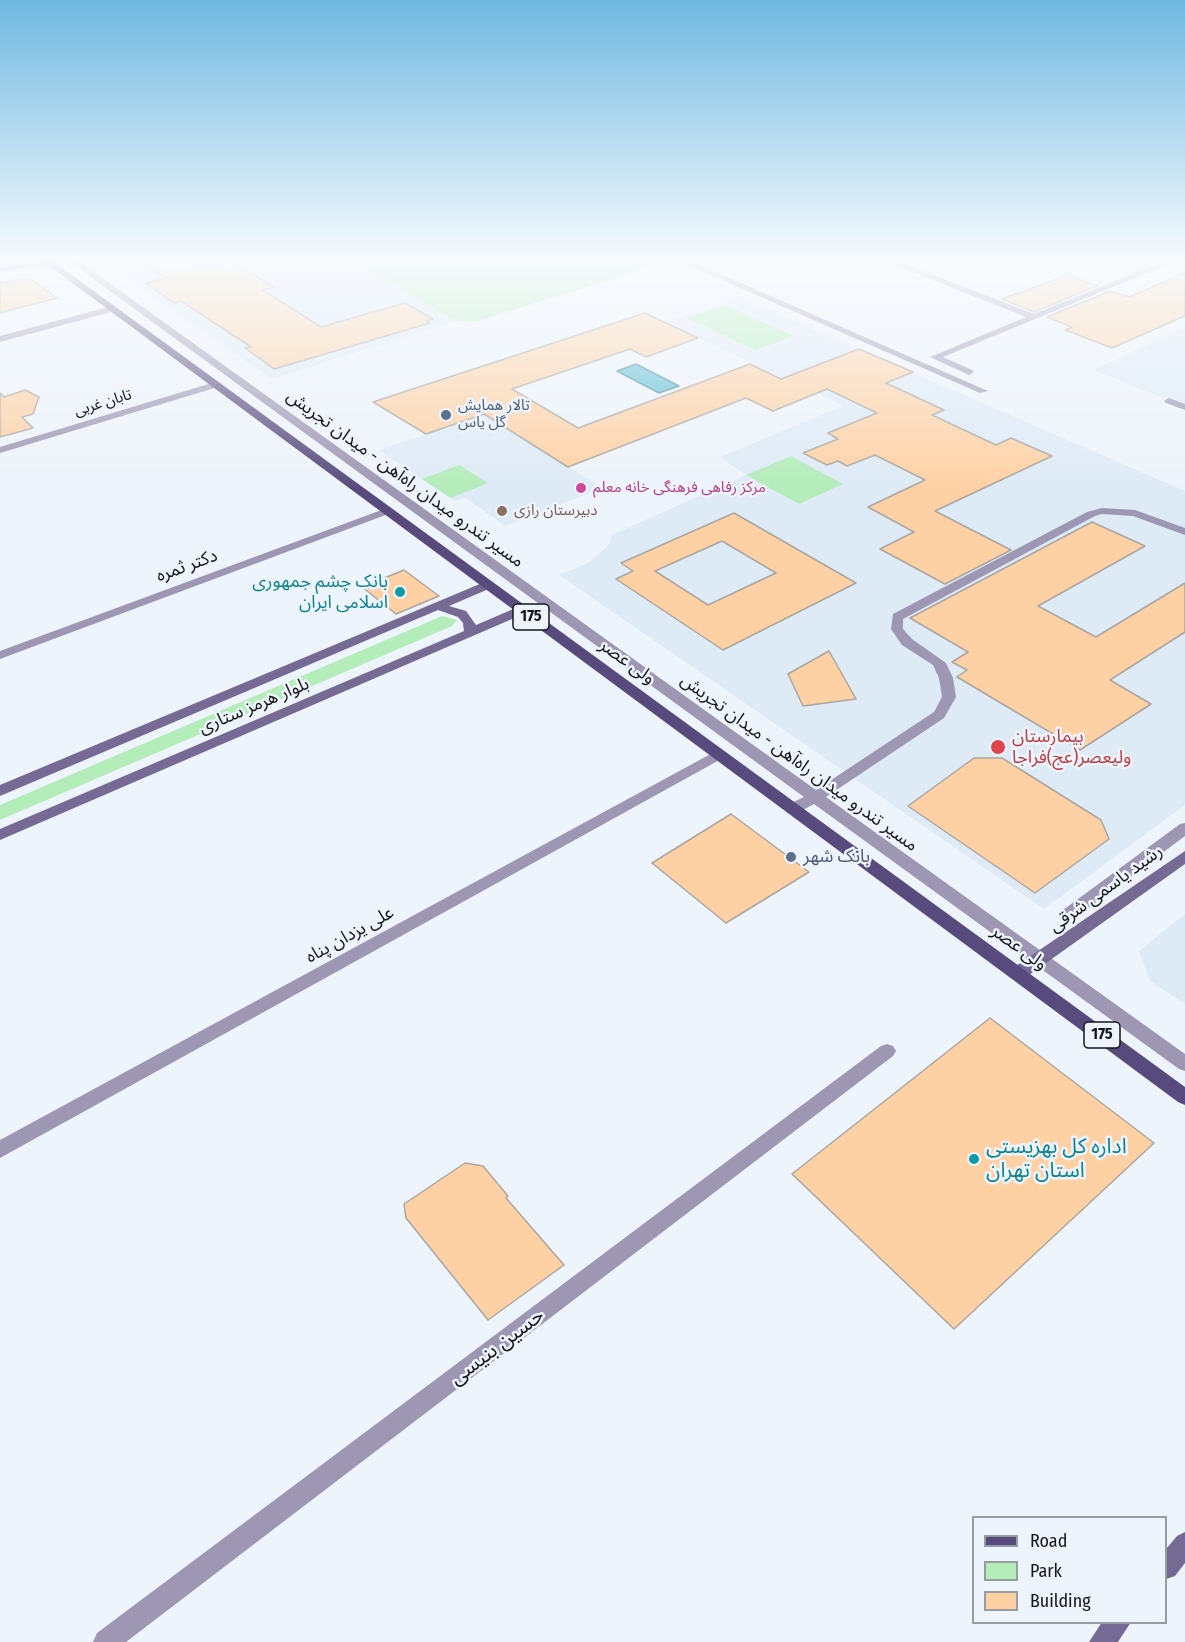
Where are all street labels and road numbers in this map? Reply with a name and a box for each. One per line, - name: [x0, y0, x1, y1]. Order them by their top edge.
- street label: تابان غربی: [72, 386, 134, 420]
- street label: مسیر تندرو میدان راه‌آهن - میدان تجریش: [282, 386, 528, 572]
- street label: دکتر ثمره: [153, 545, 221, 587]
- road number: 175: [513, 604, 549, 630]
- street label: ولی عصر: [595, 635, 659, 689]
- street label: مسیر تندرو میدان راه‌آهن - میدان تجریش: [676, 670, 922, 856]
- street label: بلوار هرمز ستاری: [196, 673, 312, 739]
- street label: رشید یاسمی شرقی: [1045, 840, 1167, 938]
- street label: علی یزدان پناه: [302, 902, 398, 968]
- street label: ولی عصر: [987, 921, 1051, 975]
- road number: 175: [1084, 1022, 1120, 1048]
- street label: حسین بنیسی: [445, 1303, 549, 1391]

